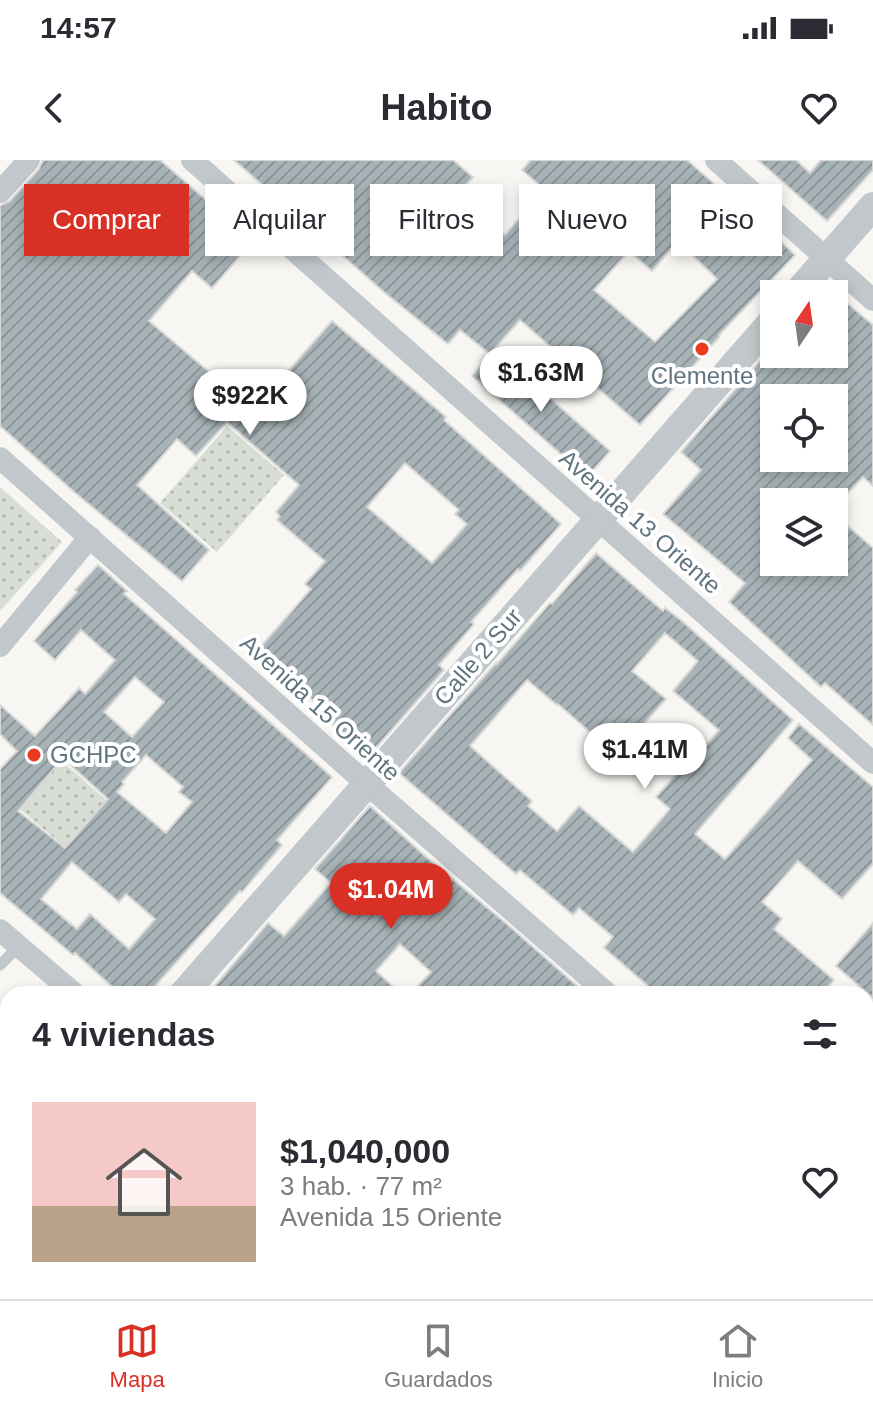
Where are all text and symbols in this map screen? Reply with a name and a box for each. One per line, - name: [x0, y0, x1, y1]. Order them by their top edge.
- text: 14:57: [40, 11, 117, 44]
- icon: back: [32, 86, 76, 130]
- icon: heart: [797, 86, 841, 130]
- text: Habito: [381, 87, 493, 128]
- chip: Comprar: [24, 184, 189, 256]
- chip: Alquilar: [205, 184, 354, 256]
- chip: Filtros: [370, 184, 503, 256]
- chip: Nuevo: [519, 184, 655, 256]
- chip: Piso: [671, 184, 782, 256]
- north arrow: [760, 280, 848, 368]
- map controls: [760, 280, 848, 576]
- marker: Clemente: [693, 340, 711, 358]
- pin: $1.63M: [476, 346, 606, 414]
- text: $1.63M: [498, 357, 584, 387]
- place label: Clemente: [651, 362, 753, 389]
- pin: $922K: [194, 369, 306, 437]
- text: $922K: [212, 380, 288, 410]
- button: locate: [760, 384, 848, 472]
- street label: Avenida 13 Oriente: [554, 444, 727, 599]
- button: layers: [760, 488, 848, 576]
- street label: Calle 2 Sur: [428, 603, 527, 710]
- street label: Avenida 15 Oriente: [235, 629, 406, 786]
- pin: $1.41M: [580, 723, 710, 791]
- text: $1.41M: [602, 734, 688, 764]
- place label: GCHPC: [50, 741, 137, 768]
- marker: GCHPC: [25, 746, 43, 764]
- pin: $1.04M: [326, 863, 456, 931]
- text: $1.04M: [348, 874, 434, 904]
- icon: filters: [798, 1012, 842, 1056]
- text: 4 viviendas: [32, 1015, 215, 1053]
- text: $1,040,000: [280, 1132, 450, 1170]
- icon: home: [96, 1134, 192, 1230]
- icon: heart: [798, 1160, 842, 1204]
- text: 3 hab. · 77 m²: [280, 1171, 442, 1201]
- text: Avenida 15 Oriente: [280, 1202, 502, 1232]
- tab: Mapa: [110, 1319, 165, 1393]
- tab: Guardados: [384, 1319, 493, 1393]
- tab: Inicio: [712, 1319, 763, 1393]

